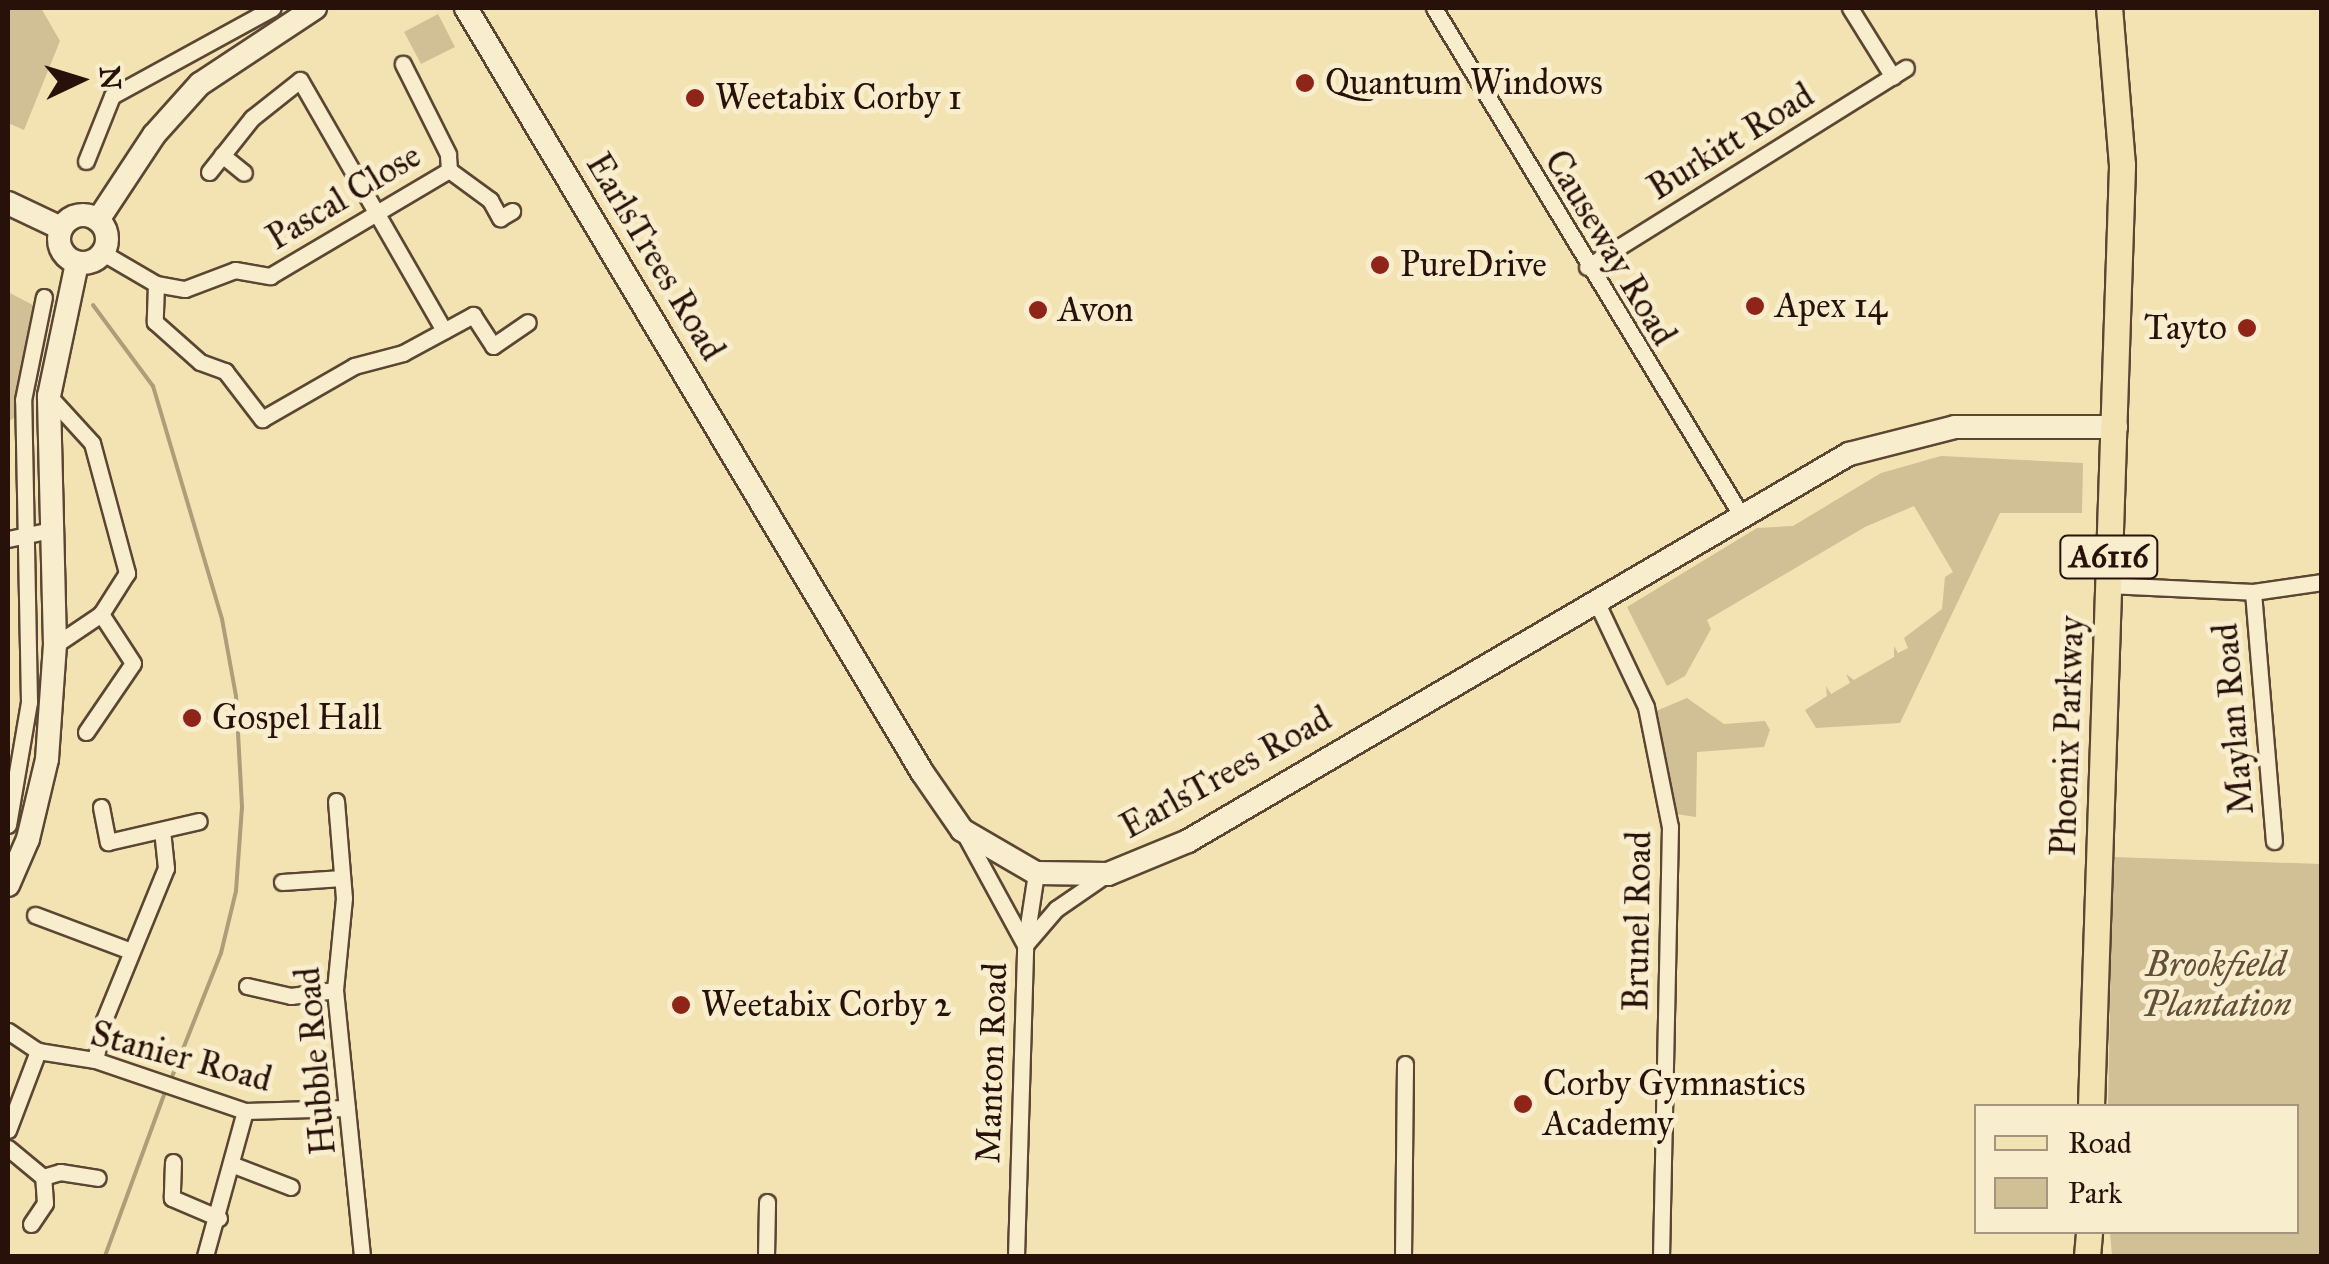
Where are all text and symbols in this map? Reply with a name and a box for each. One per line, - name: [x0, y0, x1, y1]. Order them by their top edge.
- north arrow: [30, 30, 130, 130]
- place label: Quantum Windows: [1325, 62, 1603, 104]
- text: N: [92, 65, 129, 91]
- marker: Quantum Windows: [1294, 72, 1316, 94]
- street label: Burkitt Road: [1640, 75, 1822, 209]
- place label: Weetabix Corby 1: [715, 77, 962, 119]
- marker: Weetabix Corby 1: [684, 87, 706, 109]
- street label: Pascal Close: [260, 135, 428, 259]
- street label: Causeway Road: [1535, 143, 1685, 353]
- street label: EarlsTrees Road: [577, 146, 733, 368]
- place label: PureDrive: [1400, 244, 1547, 286]
- marker: PureDrive: [1369, 254, 1391, 276]
- place label: Apex 14: [1775, 285, 1887, 327]
- place label: Avon: [1058, 289, 1134, 331]
- marker: Apex 14: [1744, 295, 1766, 317]
- marker: Avon: [1027, 299, 1049, 321]
- place label: Tayto: [2144, 307, 2227, 349]
- marker: Tayto: [2236, 317, 2258, 339]
- road number: A6116: [2059, 530, 2159, 584]
- street label: Phoenix Parkway: [2043, 615, 2093, 857]
- street label: Maylan Road: [2205, 622, 2263, 816]
- place label: Gospel Hall: [212, 697, 381, 739]
- street label: EarlsTrees Road: [1113, 698, 1339, 848]
- marker: Gospel Hall: [181, 707, 203, 729]
- street label: Brunel Road: [1615, 831, 1661, 1011]
- park label: Brookfield Plantation: [2140, 944, 2292, 1026]
- street label: Manton Road: [968, 962, 1016, 1164]
- street label: Hubble Road: [287, 965, 345, 1157]
- place label: Weetabix Corby 2: [701, 984, 951, 1026]
- marker: Weetabix Corby 2: [670, 994, 692, 1016]
- street label: Stanier Road: [86, 1013, 276, 1101]
- place label: Corby Gymnastics Academy: [1543, 1063, 1806, 1145]
- marker: Corby Gymnastics Academy: [1512, 1093, 1534, 1115]
- legend: [1974, 1104, 2299, 1234]
- text: Road: [2068, 1125, 2132, 1161]
- text: Park: [2068, 1175, 2122, 1211]

